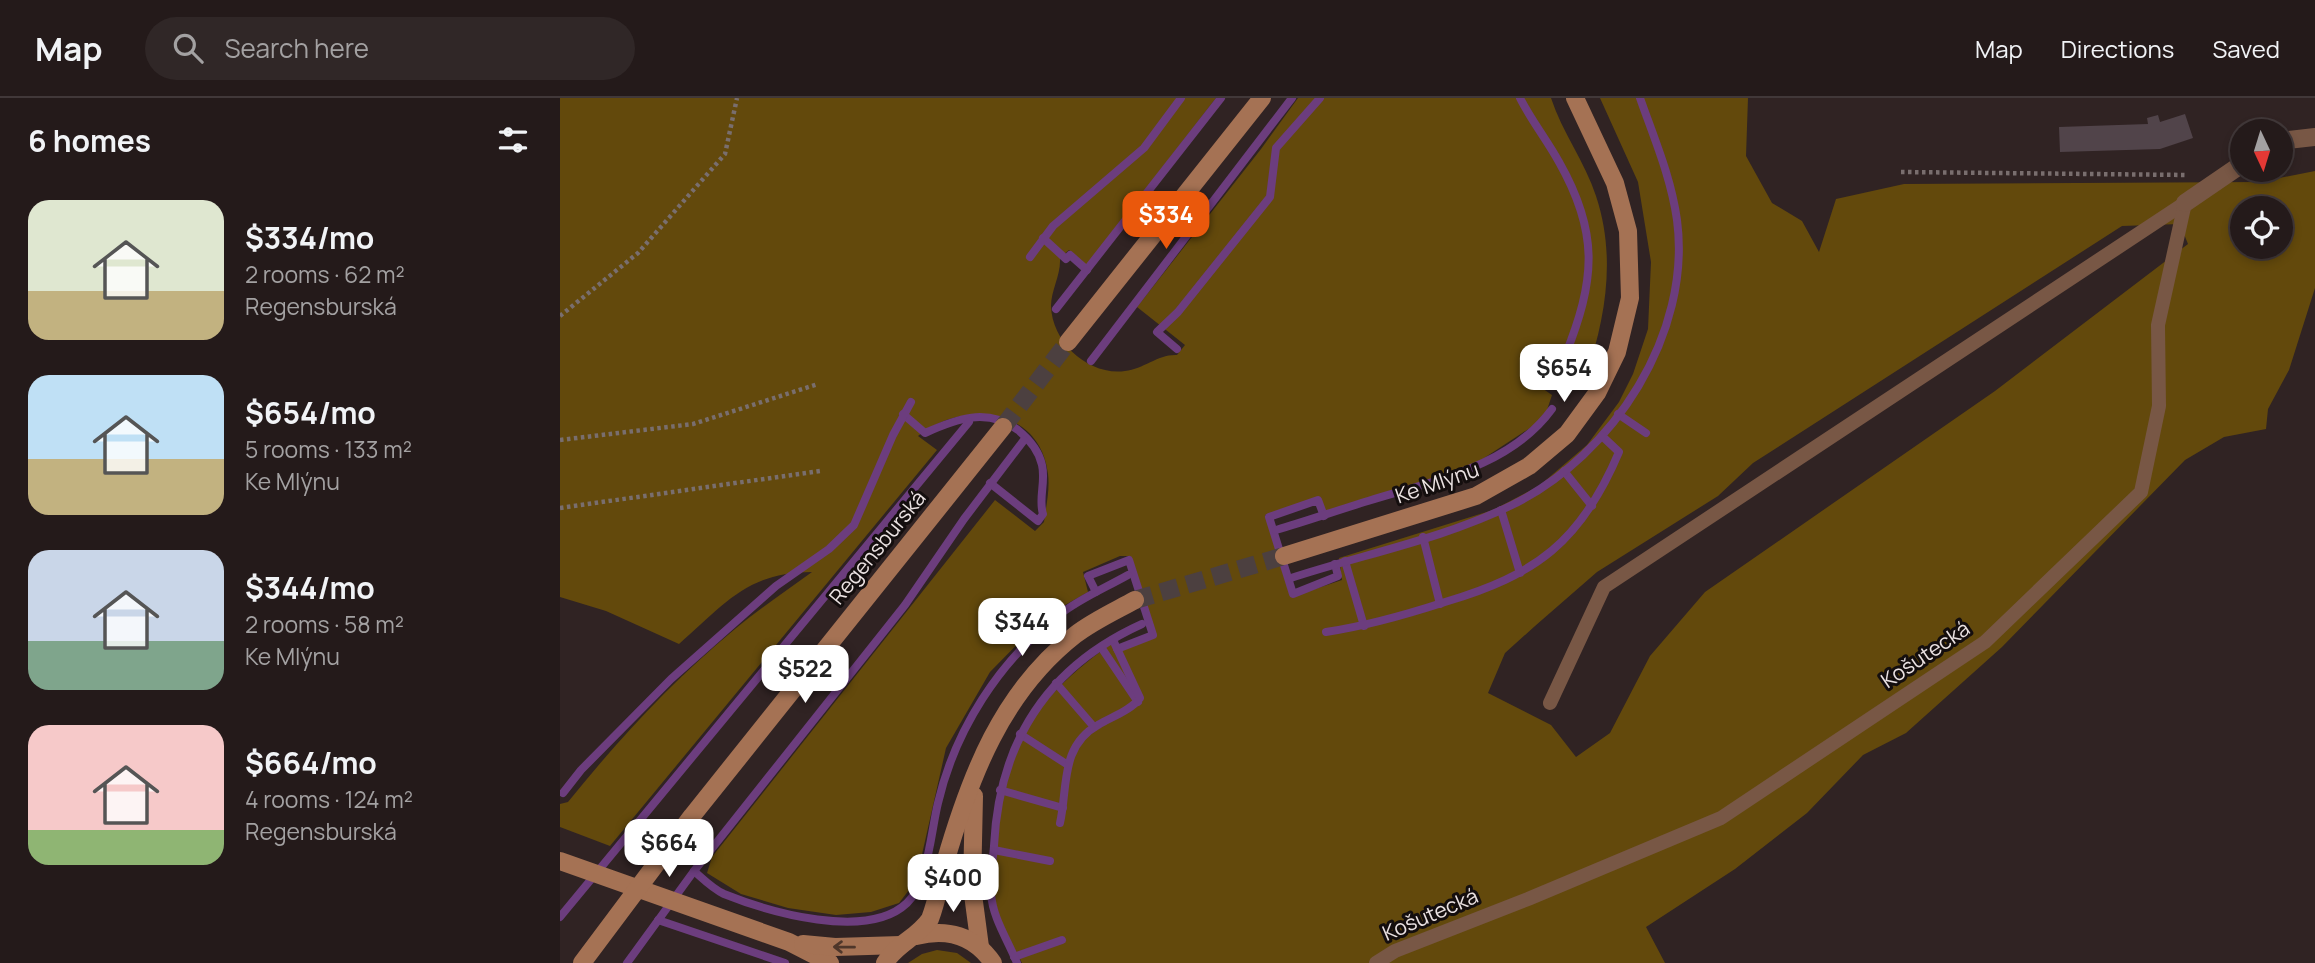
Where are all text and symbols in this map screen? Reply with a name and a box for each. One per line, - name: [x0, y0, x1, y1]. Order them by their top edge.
- search box: [145, 17, 635, 80]
- text: Map: [35, 26, 103, 71]
- icon: search: [169, 29, 207, 67]
- text: Search here: [225, 30, 369, 66]
- text: Map: [1975, 32, 2023, 65]
- text: Directions: [2061, 32, 2174, 65]
- text: Saved: [2212, 32, 2280, 65]
- north arrow: [2230, 119, 2292, 182]
- map controls: [2230, 119, 2293, 259]
- text: 6 homes: [28, 120, 151, 161]
- icon: filters: [494, 121, 532, 159]
- pin: $334: [1125, 192, 1207, 251]
- button: locate: [2230, 196, 2293, 259]
- text: $334: [1138, 198, 1194, 230]
- text: $334/mo: [245, 217, 374, 258]
- icon: home: [84, 228, 168, 312]
- text: 2 rooms · 62 m²: [245, 258, 405, 290]
- text: Regensburská: [245, 290, 397, 322]
- pin: $654: [1523, 344, 1605, 404]
- text: $654: [1536, 351, 1592, 383]
- text: $654/mo: [245, 392, 376, 433]
- icon: home: [84, 403, 168, 487]
- text: 5 rooms · 133 m²: [245, 433, 412, 465]
- street label: Ke Mlýnu: [1391, 455, 1483, 509]
- text: Ke Mlýnu: [245, 465, 340, 497]
- street label: Regensburská: [823, 484, 931, 610]
- text: $344/mo: [245, 567, 375, 608]
- icon: home: [84, 578, 168, 662]
- pin: $344: [981, 598, 1063, 658]
- text: $344: [994, 605, 1050, 637]
- text: 2 rooms · 58 m²: [245, 608, 404, 640]
- street label: Košutecká: [1875, 614, 1975, 694]
- text: Ke Mlýnu: [245, 640, 340, 672]
- pin: $522: [764, 646, 846, 705]
- text: $522: [778, 652, 832, 684]
- text: $664/mo: [245, 742, 377, 783]
- icon: home: [84, 753, 168, 837]
- text: 4 rooms · 124 m²: [245, 783, 413, 815]
- text: Regensburská: [245, 815, 397, 847]
- pin: $664: [628, 820, 710, 879]
- text: $664: [640, 826, 698, 858]
- pin: $400: [912, 854, 994, 914]
- text: $400: [924, 861, 982, 893]
- street label: Košutecká: [1378, 881, 1482, 947]
- one-way arrow: [833, 940, 856, 954]

